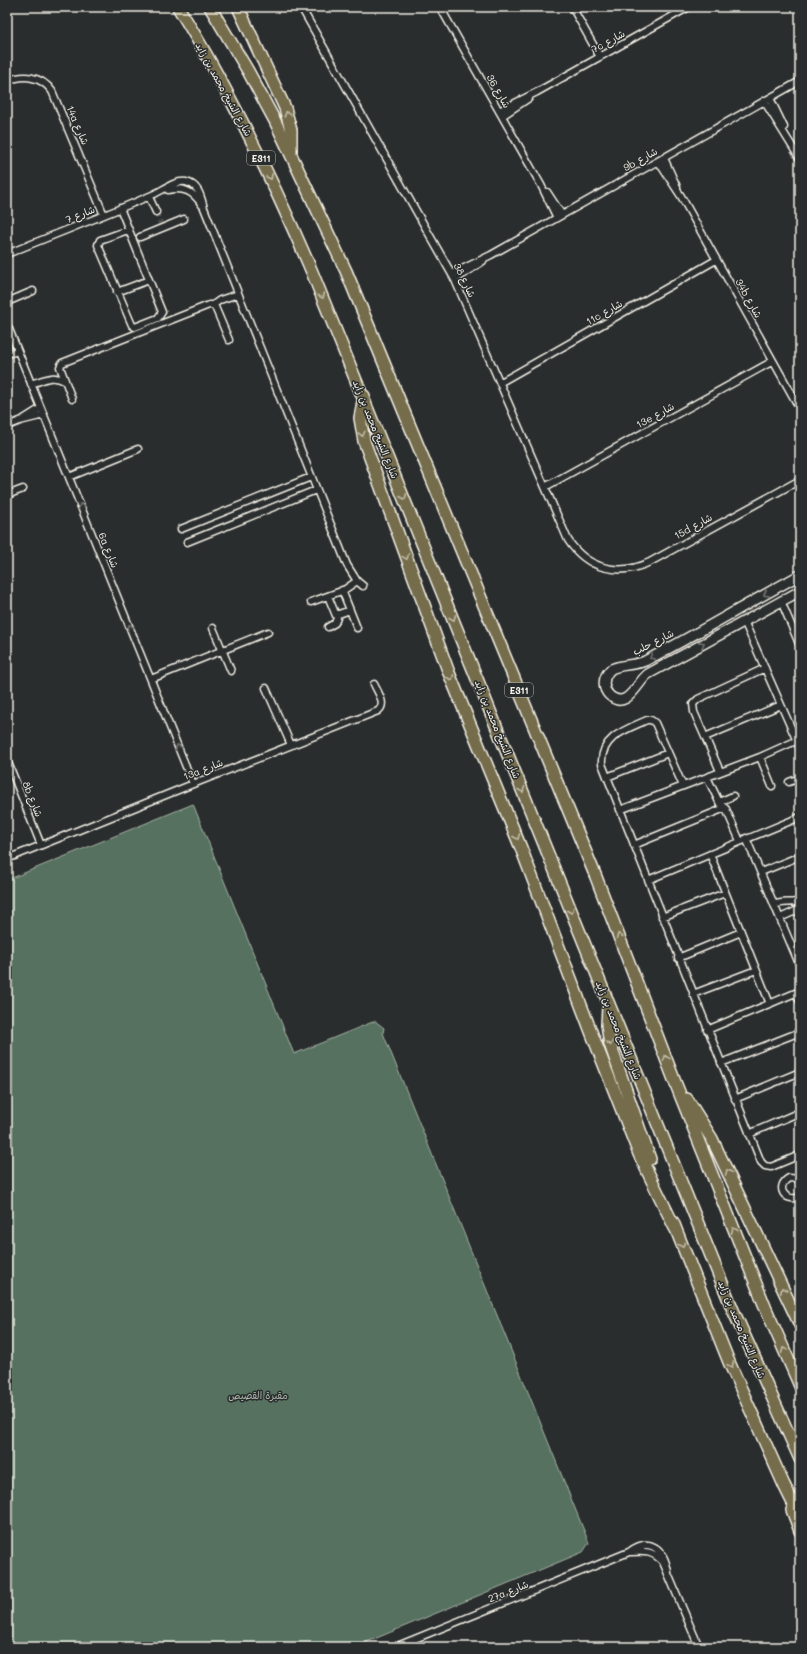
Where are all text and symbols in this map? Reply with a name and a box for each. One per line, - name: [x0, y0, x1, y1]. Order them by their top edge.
- street label: 7c شارع: [589, 26, 628, 57]
- street label: شارع الشيخ محمد بن زايد: [191, 40, 256, 139]
- street label: شارع 36: [483, 72, 514, 111]
- street label: 14a شارع: [63, 103, 93, 147]
- one-way arrow: [283, 111, 292, 118]
- street label: 9b شارع: [620, 144, 660, 175]
- road number: E311: [247, 151, 275, 165]
- one-way arrow: [265, 172, 273, 180]
- street label: شارع 7: [63, 202, 97, 227]
- street label: شارع 38: [450, 260, 479, 300]
- street label: 34b شارع: [732, 276, 766, 321]
- one-way arrow: [317, 291, 325, 299]
- street label: 11c شارع: [583, 296, 625, 329]
- street label: شارع الشيخ محمد بن زايد: [349, 378, 402, 481]
- street label: 13e شارع: [634, 399, 677, 432]
- one-way arrow: [358, 431, 366, 437]
- one-way arrow: [400, 493, 408, 500]
- one-way arrow: [77, 503, 85, 510]
- street label: 15d شارع: [671, 510, 715, 543]
- street label: 6a شارع: [95, 530, 123, 570]
- one-way arrow: [401, 553, 409, 560]
- one-way arrow: [763, 589, 770, 596]
- one-way arrow: [448, 614, 456, 621]
- one-way arrow: [127, 623, 135, 631]
- street label: شارع حلب: [630, 626, 677, 659]
- one-way arrow: [698, 642, 706, 649]
- one-way arrow: [649, 652, 656, 659]
- one-way arrow: [447, 675, 455, 682]
- street label: شارع الشيخ محمد بن زايد: [471, 678, 524, 781]
- road number: E311: [505, 683, 533, 697]
- one-way arrow: [175, 744, 183, 751]
- street label: 13a شارع: [181, 755, 225, 784]
- street label: 8b شارع: [19, 779, 47, 820]
- one-way arrow: [517, 786, 525, 794]
- one-way arrow: [512, 833, 520, 841]
- one-way arrow: [566, 907, 574, 914]
- one-way arrow: [615, 933, 623, 940]
- street label: شارع الشيخ محمد بن زايد: [592, 979, 645, 1082]
- one-way arrow: [605, 1040, 614, 1047]
- one-way arrow: [662, 1054, 670, 1061]
- one-way arrow: [725, 1169, 733, 1177]
- one-way arrow: [731, 1227, 739, 1234]
- one-way arrow: [677, 1241, 685, 1248]
- street label: شارع الشيخ محمد بن زايد: [714, 1278, 769, 1381]
- one-way arrow: [780, 1287, 788, 1294]
- one-way arrow: [781, 1347, 789, 1355]
- one-way arrow: [726, 1362, 734, 1369]
- park label: مقبرة القصيص: [228, 1388, 288, 1402]
- street label: 27a شارع: [486, 1577, 531, 1606]

